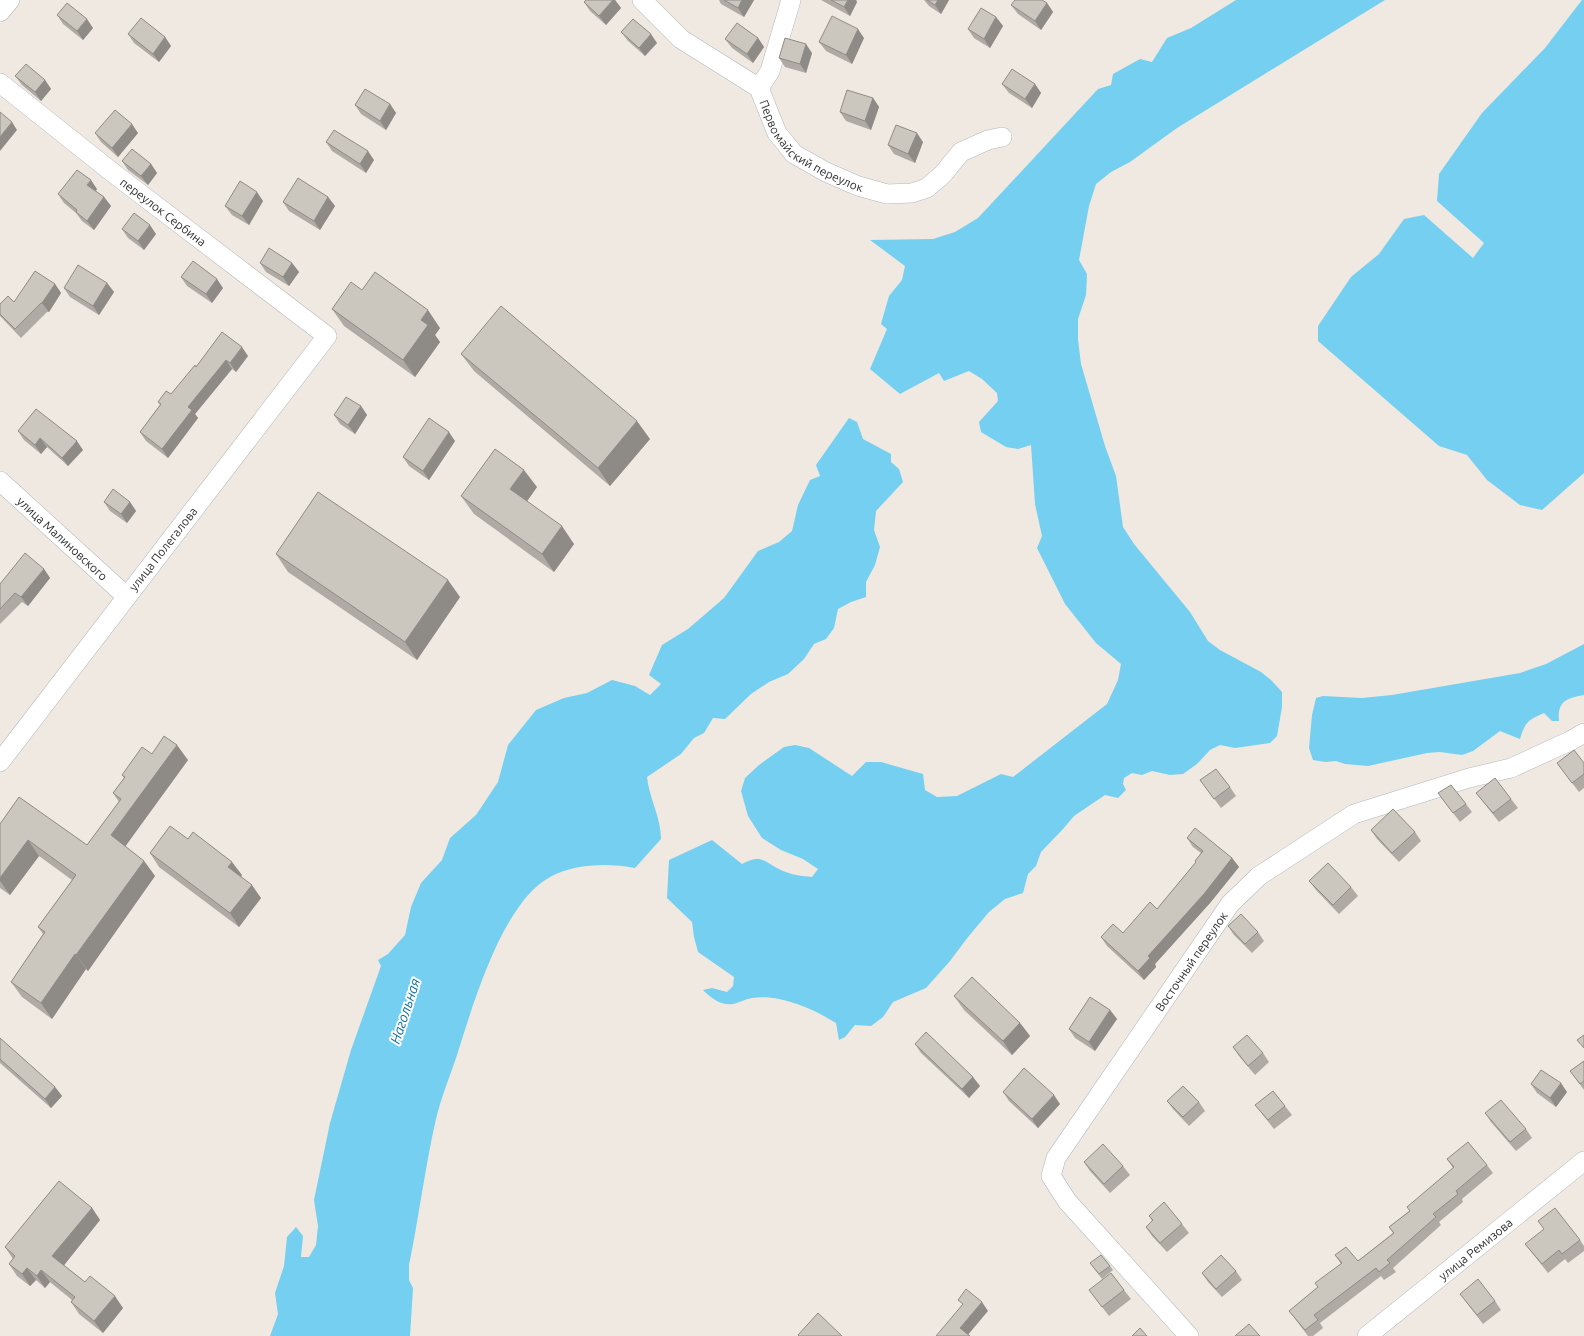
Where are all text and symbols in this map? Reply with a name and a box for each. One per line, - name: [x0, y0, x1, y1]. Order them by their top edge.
- street label: Первомайский переулок: [758, 98, 865, 194]
- street label: переулок Сербина: [118, 175, 209, 248]
- street label: улица Малиновского: [15, 494, 111, 583]
- street label: улица Полегалова: [126, 505, 200, 593]
- street label: Восточный переулок: [1152, 909, 1230, 1013]
- water label: Нагольная: [387, 976, 423, 1046]
- street label: улица Ремизова: [1436, 1215, 1515, 1282]

